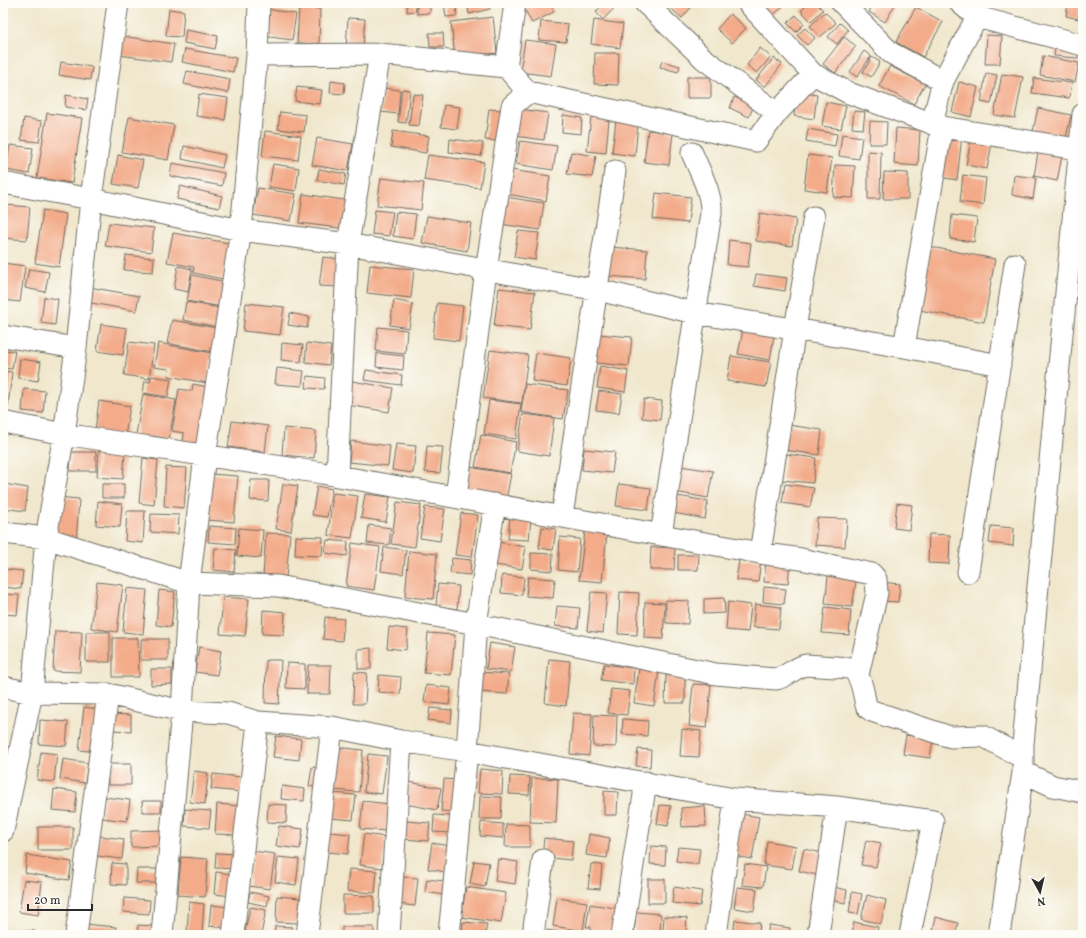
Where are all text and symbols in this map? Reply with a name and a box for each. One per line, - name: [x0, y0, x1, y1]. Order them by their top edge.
- north arrow: [1020, 872, 1060, 912]
- scale bar: [28, 886, 92, 912]
- text: N: [1036, 892, 1046, 908]
- text: 20 m: [34, 893, 61, 909]

